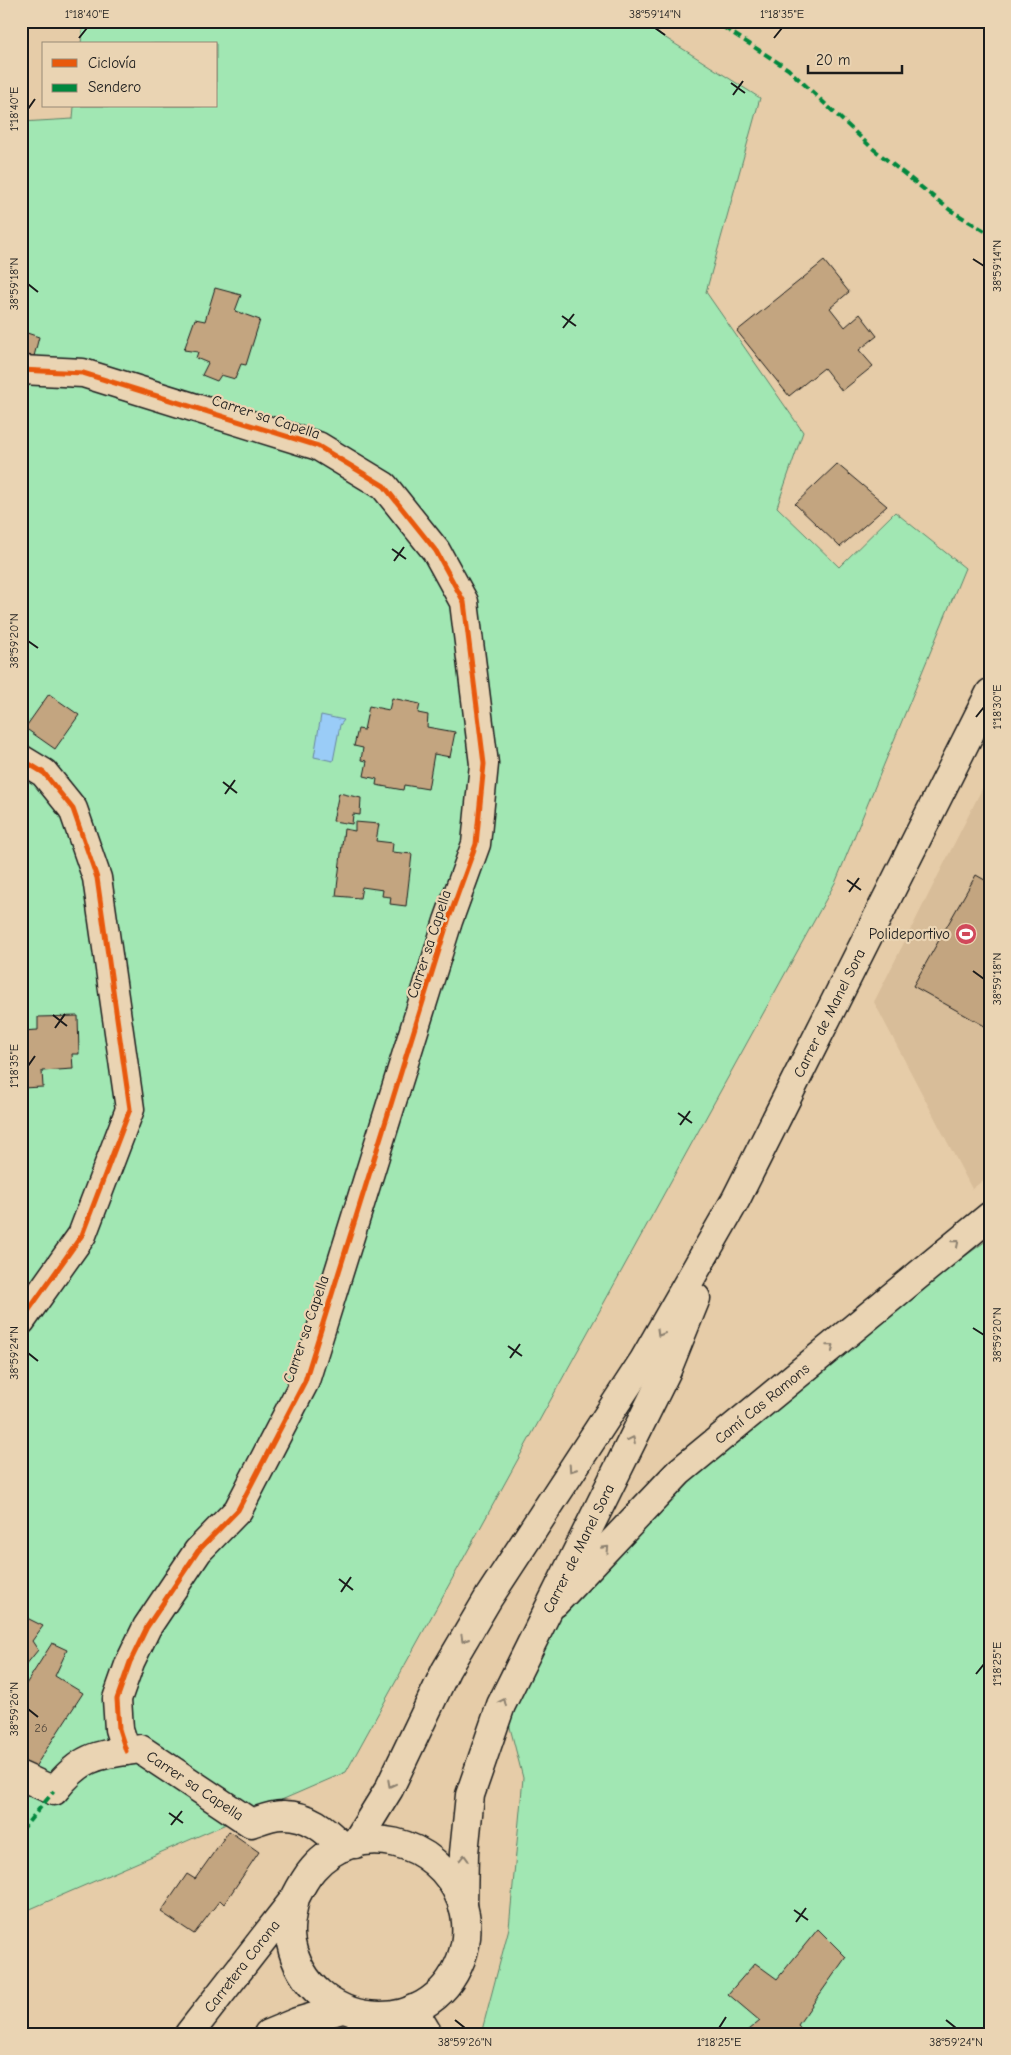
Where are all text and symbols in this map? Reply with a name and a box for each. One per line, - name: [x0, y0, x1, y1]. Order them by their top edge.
- text: 1°18'40"E: [65, 7, 109, 21]
- text: 38°59'14"N: [629, 7, 681, 21]
- text: 1°18'35"E: [760, 7, 804, 21]
- legend: [42, 42, 218, 108]
- scale bar: [808, 42, 902, 74]
- text: 20 m: [816, 51, 850, 69]
- text: Ciclovía: [88, 54, 136, 72]
- text: Sendero: [88, 78, 141, 96]
- text: 1°18'40"E: [7, 87, 21, 131]
- text: 38°59'14"N: [990, 240, 1004, 292]
- text: 38°59'18"N: [7, 258, 21, 310]
- street label: Carrer sa Capella: [210, 391, 322, 443]
- text: 38°59'20"N: [7, 613, 21, 669]
- text: 1°18'30"E: [990, 685, 1004, 729]
- street label: Carrer sa Capella: [403, 888, 455, 1000]
- sports icon: Polideportivo: [954, 922, 978, 946]
- place label: Polideportivo: [869, 925, 950, 943]
- street label: Carrer de Manel Sora: [790, 946, 869, 1080]
- text: 38°59'18"N: [990, 953, 1004, 1005]
- text: 1°18'35"E: [7, 1044, 21, 1088]
- one-way arrow: [951, 1240, 960, 1249]
- street label: Carrer sa Capella: [279, 1273, 333, 1385]
- text: 38°59'20"N: [990, 1307, 1004, 1363]
- text: 38°59'24"N: [7, 1326, 21, 1380]
- one-way arrow: [656, 1327, 666, 1336]
- one-way arrow: [825, 1344, 834, 1352]
- street label: Camí Cas Ramons: [711, 1359, 813, 1448]
- one-way arrow: [626, 1436, 636, 1445]
- one-way arrow: [569, 1464, 578, 1473]
- street label: Carrer de Manel Sora: [539, 1481, 618, 1616]
- one-way arrow: [600, 1545, 609, 1554]
- one-way arrow: [461, 1634, 471, 1643]
- text: 1°18'25"E: [990, 1642, 1004, 1686]
- text: 38°59'26"N: [7, 1682, 21, 1736]
- one-way arrow: [496, 1698, 507, 1707]
- house number: 26: [35, 1721, 47, 1735]
- street label: Carrer sa Capella: [143, 1747, 247, 1824]
- one-way arrow: [387, 1779, 397, 1788]
- one-way arrow: [459, 1854, 469, 1862]
- street label: Carretera Corona: [200, 1916, 284, 2016]
- text: 38°59'26"N: [438, 2035, 492, 2049]
- text: 1°18'25"E: [697, 2035, 741, 2049]
- text: 38°59'24"N: [929, 2035, 983, 2049]

